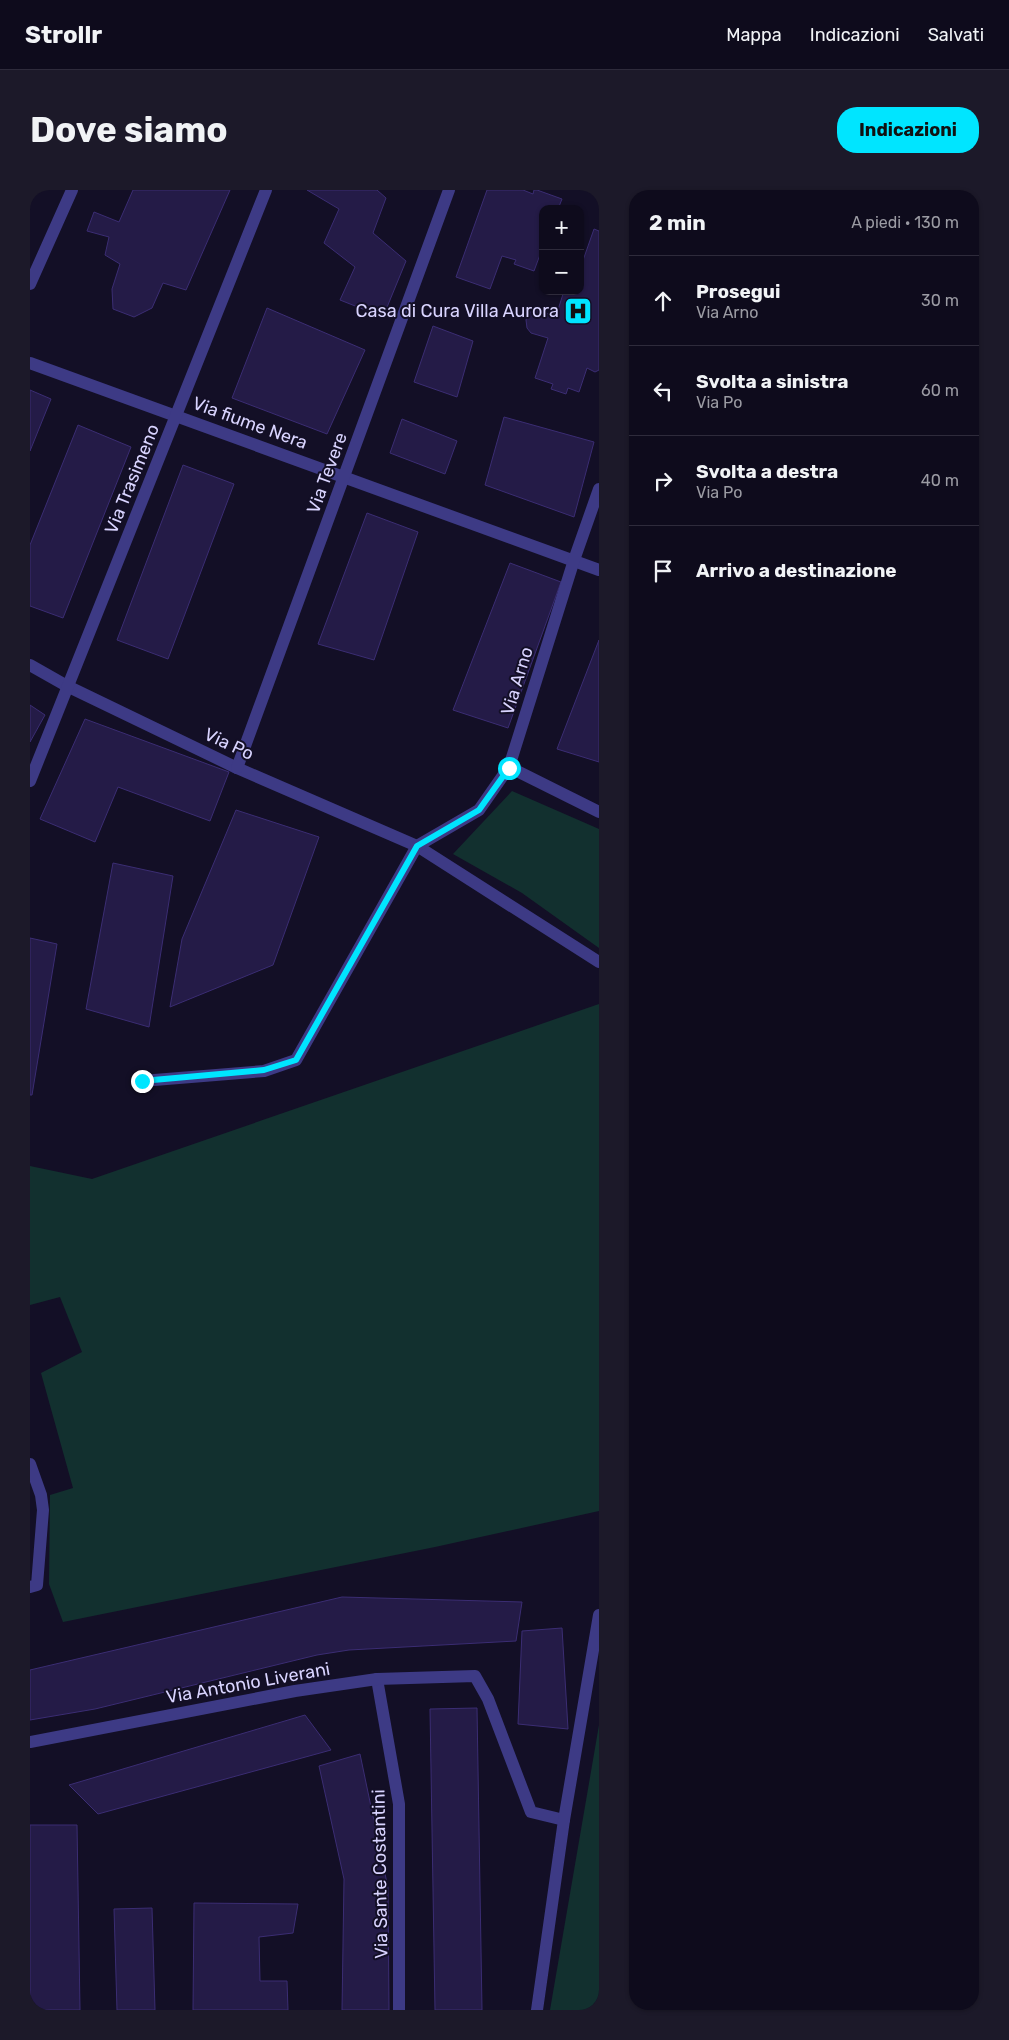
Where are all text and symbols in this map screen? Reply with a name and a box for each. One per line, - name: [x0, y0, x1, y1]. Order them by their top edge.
- text: Strollr: [25, 21, 102, 49]
- text: Mappa: [726, 24, 782, 46]
- text: Indicazioni: [810, 24, 900, 46]
- text: Salvati: [928, 24, 984, 46]
- button: Indicazioni: [837, 107, 979, 153]
- text: Dove siamo: [30, 109, 228, 151]
- map controls: [539, 205, 584, 295]
- button: +: [539, 205, 584, 250]
- text: 2 min: [649, 210, 706, 235]
- text: A piedi · 130 m: [851, 213, 959, 232]
- button: −: [539, 250, 584, 295]
- text: Prosegui: [696, 280, 780, 303]
- icon: ahead: [649, 287, 677, 315]
- text: 30 m: [921, 291, 959, 310]
- hospital icon: Casa di Cura Villa Aurora: [563, 296, 593, 326]
- place label: Casa di Cura Villa Aurora: [356, 300, 559, 322]
- text: Via Arno: [696, 303, 758, 322]
- text: Svolta a sinistra: [696, 370, 849, 393]
- icon: left: [649, 377, 677, 405]
- text: 60 m: [921, 381, 959, 400]
- street label: Via fiume Nera: [190, 392, 310, 454]
- text: Via Po: [696, 393, 742, 412]
- street label: Via Trasimeno: [100, 421, 164, 537]
- street label: Via Tevere: [302, 429, 352, 517]
- text: Svolta a destra: [696, 460, 838, 483]
- icon: right: [649, 467, 677, 495]
- text: 40 m: [921, 471, 959, 490]
- text: Via Po: [696, 483, 742, 502]
- icon: arrive: [649, 557, 677, 585]
- text: Arrivo a destinazione: [696, 559, 897, 582]
- street label: Via Arno: [496, 644, 538, 718]
- street label: Via Po: [201, 723, 257, 765]
- route start: [498, 757, 521, 780]
- route end: [131, 1070, 154, 1093]
- street label: Via Antonio Liverani: [164, 1658, 332, 1708]
- street label: Via Sante Costantini: [368, 1789, 392, 1959]

